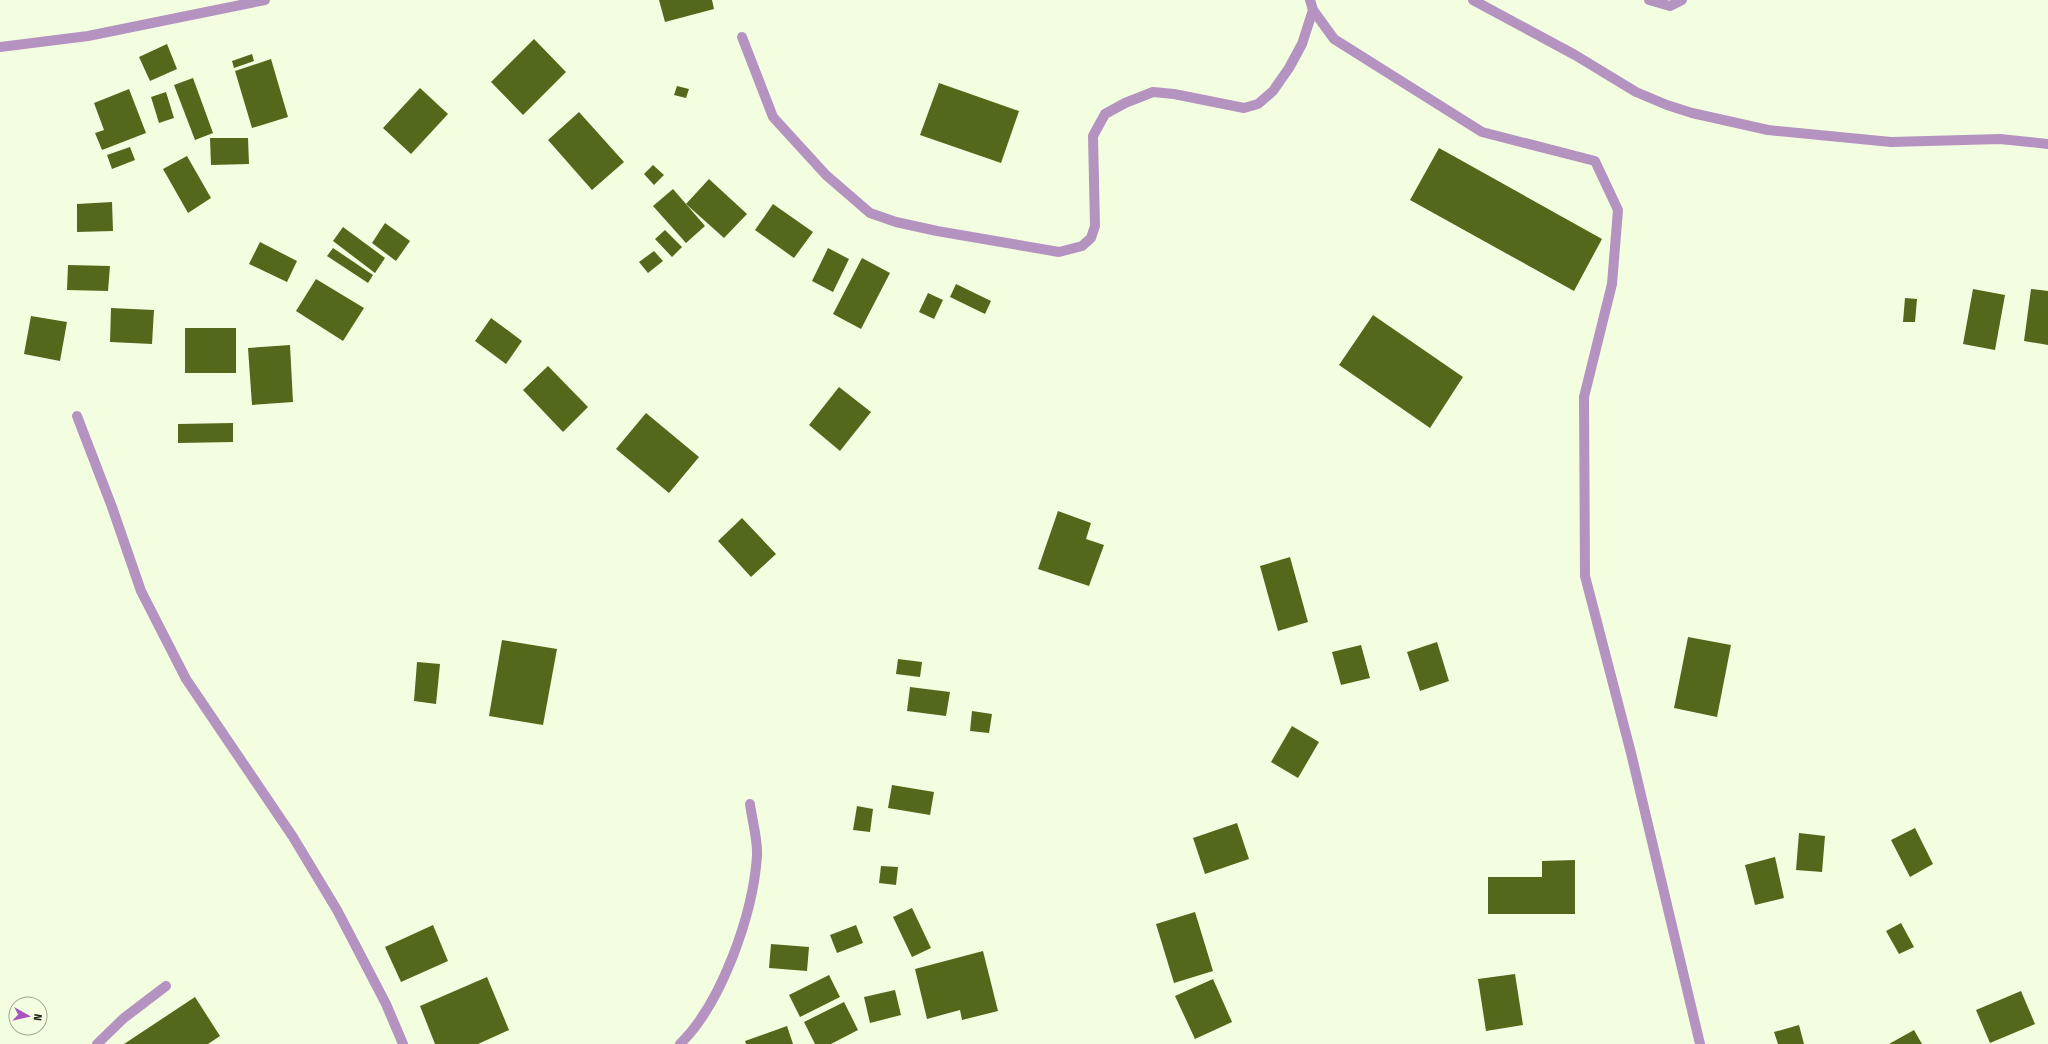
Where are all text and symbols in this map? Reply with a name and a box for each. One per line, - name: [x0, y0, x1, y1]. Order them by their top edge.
- north arrow: [8, 996, 48, 1036]
- text: N: [31, 1013, 44, 1021]

